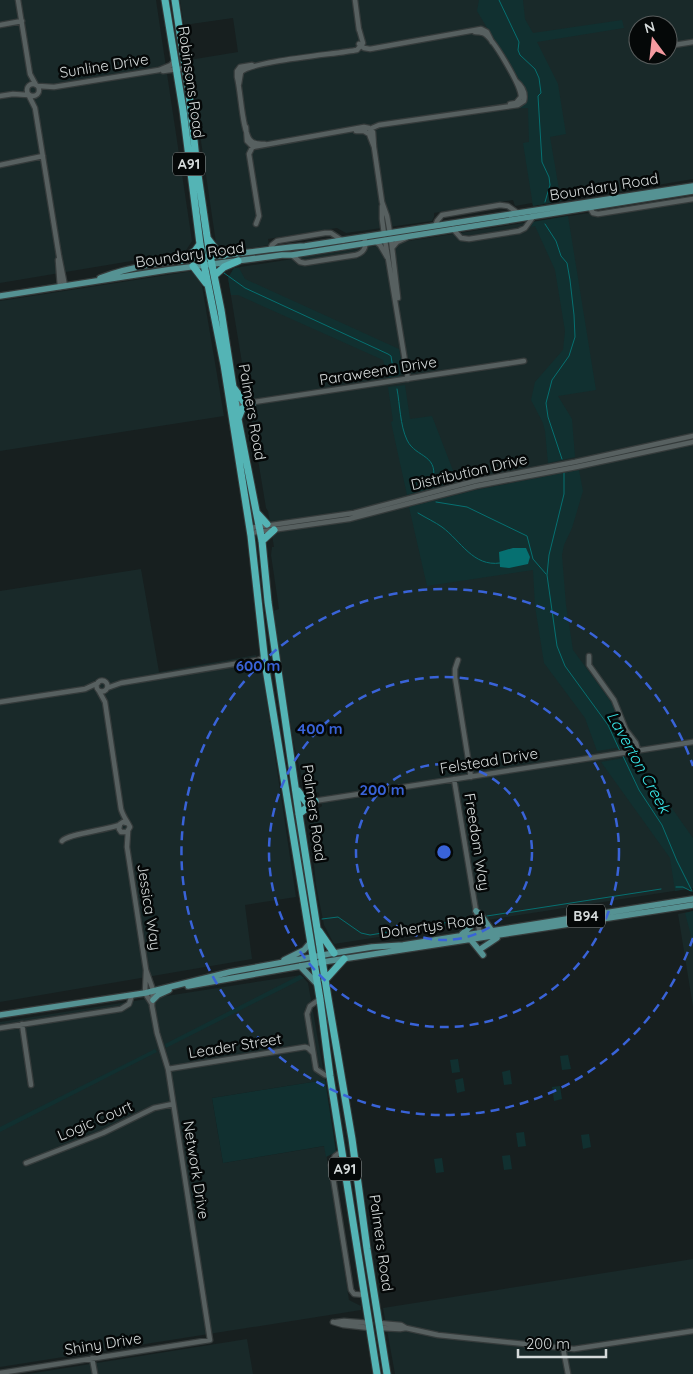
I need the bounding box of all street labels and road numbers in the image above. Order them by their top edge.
street label: Robinsons Road [174,25,209,139]
street label: Sunline Drive [58,49,150,82]
road number: A91 [173,152,205,175]
street label: Boundary Road [548,169,660,204]
street label: Boundary Road [134,237,246,272]
street label: Paraweena Drive [318,352,438,389]
street label: Palmers Road [235,362,270,462]
street label: Distribution Drive [409,449,529,494]
street label: Felstead Drive [438,743,539,778]
street label: Palmers Road [298,763,331,863]
street label: Freedom Way [460,792,495,892]
street label: Jessica Way [133,862,166,952]
road number: B94 [567,904,605,928]
street label: Dohertys Road [379,909,485,942]
street label: Leader Street [187,1029,283,1062]
street label: Logic Court [54,1096,135,1145]
street label: Network Drive [179,1119,214,1221]
road number: A91 [329,1158,361,1180]
street label: Palmers Road [365,1193,398,1293]
street label: Shiny Drive [63,1328,143,1359]

